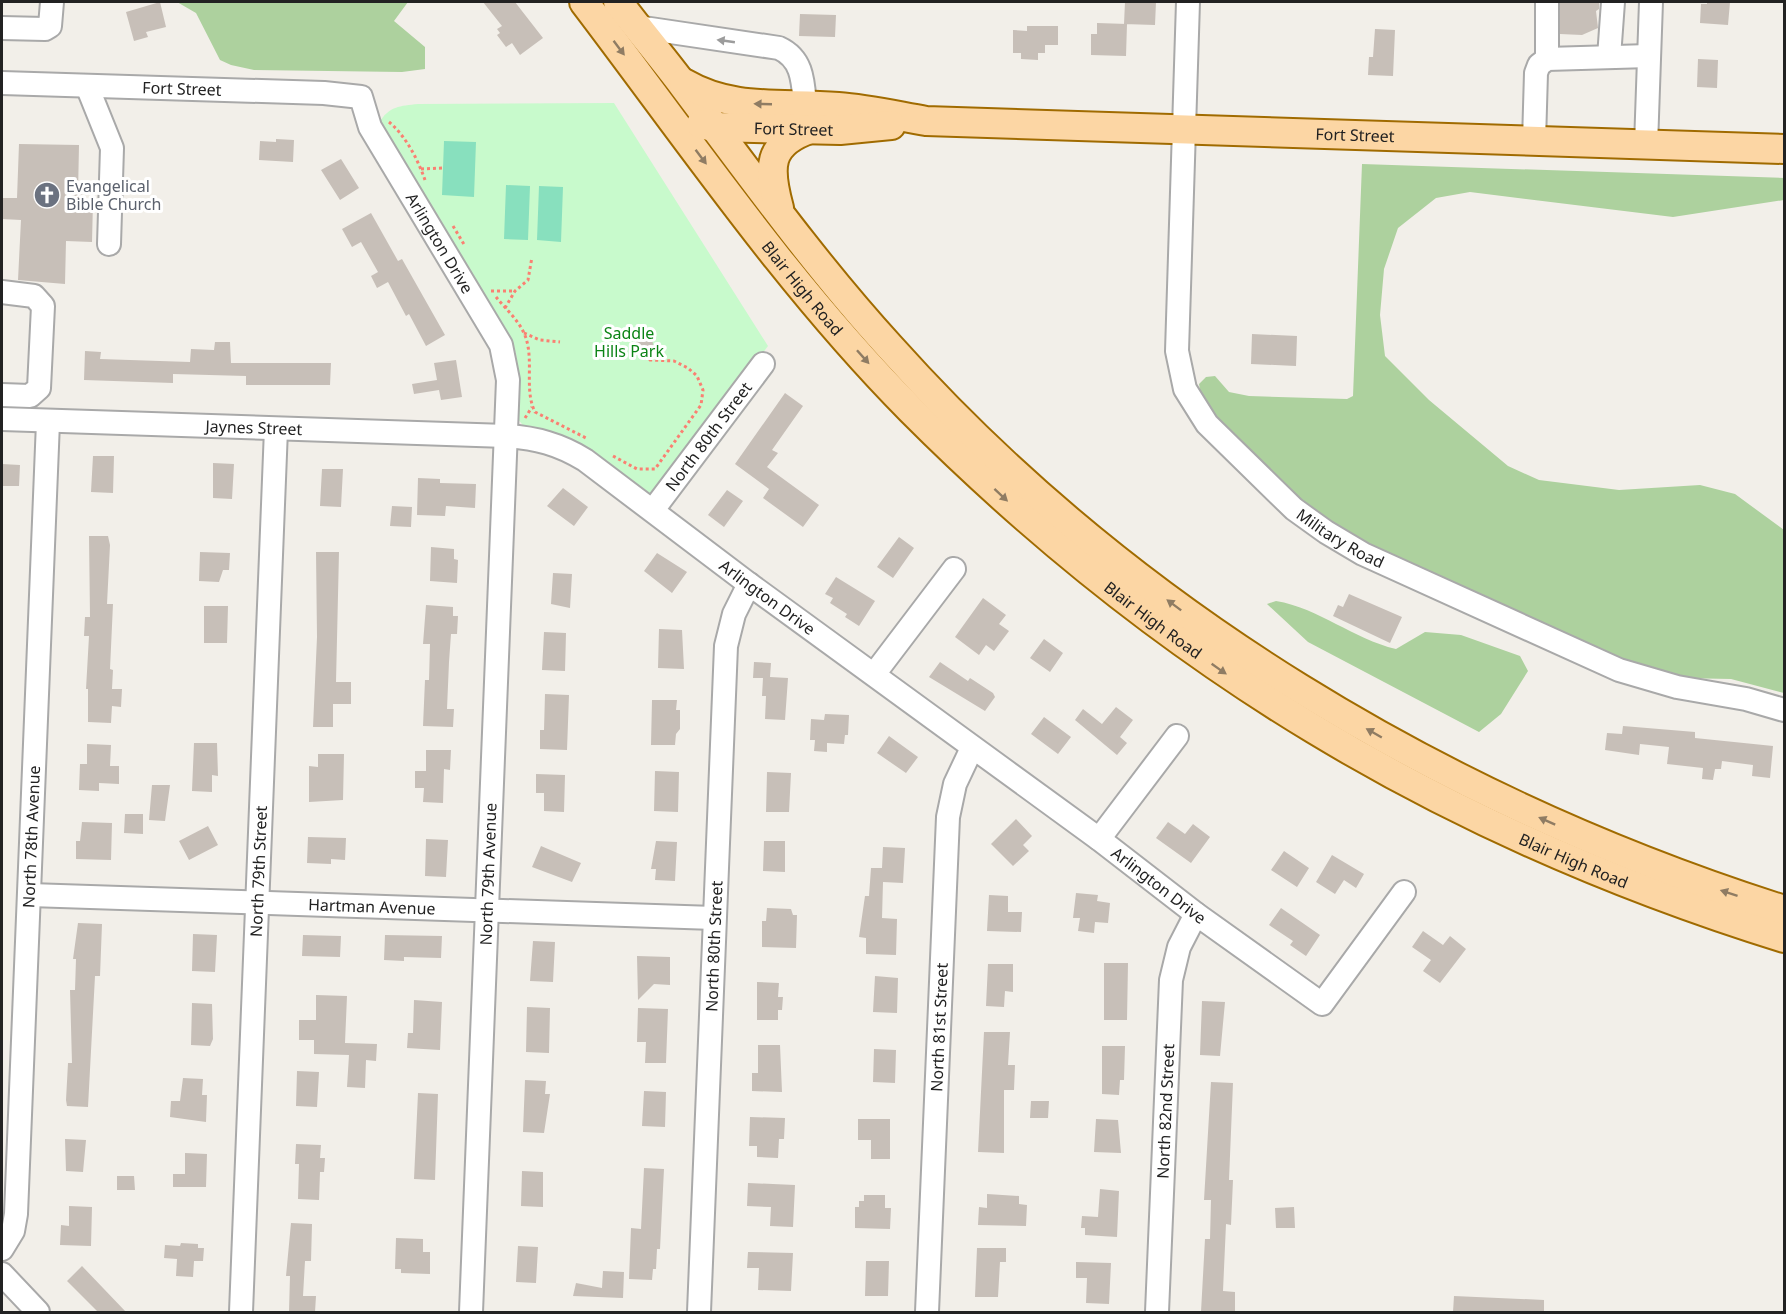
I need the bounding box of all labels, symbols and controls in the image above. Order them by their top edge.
one-way arrow [716,36,735,45]
one-way arrow [613,40,625,56]
street label: Fort Street [142,76,222,101]
one-way arrow [754,99,773,108]
street label: Fort Street [754,117,834,141]
street label: Fort Street [1315,123,1395,147]
one-way arrow [695,148,707,164]
place label: Evangelical Bible Church [66,175,161,215]
church icon: Evangelical Bible Church [32,180,62,210]
street label: Arlington Drive [401,188,478,298]
street label: Blair High Road [757,236,848,340]
park label: Saddle Hills Park [594,322,664,362]
one-way arrow [856,350,870,365]
street label: North 80th Street [660,377,757,496]
street label: Jaynes Street [203,415,303,440]
one-way arrow [993,488,1008,502]
street label: Military Road [1292,503,1388,573]
street label: Arlington Drive [715,555,820,640]
street label: Blair High Road [1100,576,1206,664]
one-way arrow [1167,599,1183,611]
one-way arrow [1210,663,1226,675]
one-way arrow [1365,728,1382,738]
street label: North 78th Avenue [17,765,45,908]
street label: North 79th Avenue [475,802,501,946]
street label: North 79th Street [245,805,272,937]
one-way arrow [1539,817,1556,826]
street label: Blair High Road [1515,828,1632,893]
street label: Arlington Drive [1107,842,1211,929]
street label: North 80th Street [700,880,727,1012]
one-way arrow [1720,887,1738,897]
street label: Hartman Avenue [308,893,436,920]
street label: North 81st Street [925,962,953,1092]
street label: North 82nd Street [1152,1043,1179,1179]

